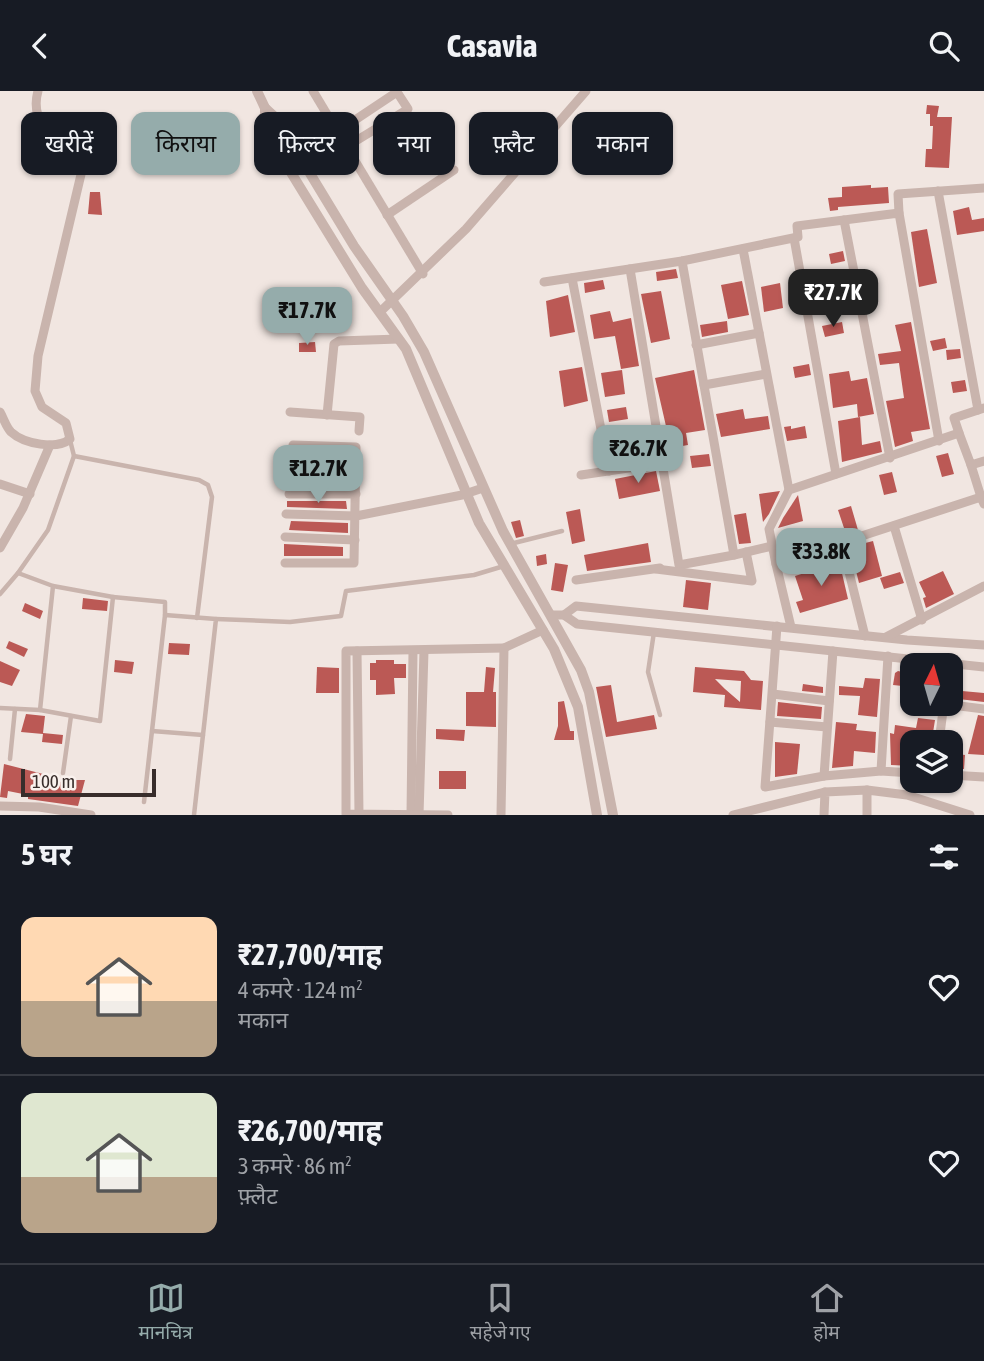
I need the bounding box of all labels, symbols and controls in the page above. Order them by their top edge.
icon: back [21,27,59,65]
text: Casavia [447,27,537,64]
icon: search [925,27,963,65]
chip: खरीदें [21,112,117,175]
chip: किराया [131,112,240,175]
chip: फ़िल्टर [254,112,359,175]
chip: नया [373,112,455,175]
chip: फ़्लैट [469,112,558,175]
chip: मकान [572,112,673,175]
pin: ₹27.7K [776,269,890,329]
text: ₹27.7K [804,279,862,305]
pin: ₹17.7K [250,287,364,347]
text: ₹17.7K [278,297,336,323]
pin: ₹26.7K [581,425,695,485]
text: ₹26.7K [609,435,667,461]
pin: ₹12.7K [261,445,375,505]
text: ₹12.7K [289,455,347,481]
pin: ₹33.8K [764,529,878,588]
text: ₹33.8K [792,538,850,564]
north arrow [900,653,962,716]
map controls [900,653,963,793]
button: layers [900,730,963,793]
scale bar [21,766,156,798]
text: 100 m [32,770,75,792]
text: 5 घर [21,837,72,871]
icon: filters [925,838,963,876]
text: ₹27,700/माह [238,937,382,971]
icon: home [77,945,161,1029]
icon: heart [925,968,963,1006]
text: 4 कमरे · 124 m² [238,977,363,1003]
text: मकान [238,1007,288,1033]
text: ₹26,700/माह [238,1113,382,1147]
icon: home [77,1121,161,1205]
icon: heart [925,1144,963,1182]
text: 3 कमरे · 86 m² [238,1153,352,1179]
text: फ़्लैट [238,1183,278,1209]
tab: मानचित्र [138,1279,193,1347]
tab: सहेजे गए [470,1279,531,1347]
tab: होम [808,1279,846,1347]

